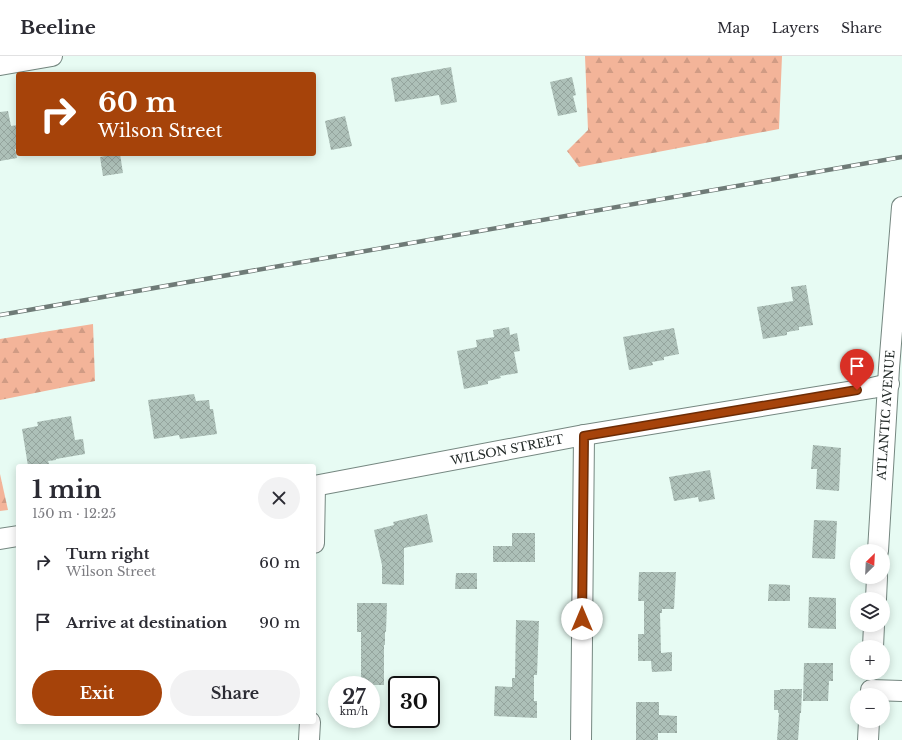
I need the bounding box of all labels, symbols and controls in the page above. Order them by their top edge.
text: Beeline [20,16,96,39]
text: Map [717,19,750,37]
text: Layers [772,19,819,37]
text: Share [841,19,882,37]
text: 60 m [98,85,176,120]
icon: right [32,88,84,140]
text: Wilson Street [98,120,223,142]
pin [840,349,874,390]
street label: ATLANTIC AVENUE [873,349,898,481]
icon: arrive [846,355,868,377]
street label: WILSON STREET [448,431,565,468]
text: 1 min [32,475,102,504]
button: close [258,477,300,519]
text: 150 m · 12:25 [32,505,116,522]
text: Turn right [66,544,149,563]
north arrow [850,544,890,584]
map controls [850,544,890,728]
icon: right [32,551,54,573]
text: 60 m [259,553,300,572]
text: Wilson Street [66,563,156,580]
button: layers [850,592,890,632]
position arrow [561,598,603,640]
icon: arrive [32,611,54,633]
text: Arrive at destination [66,613,227,632]
text: 90 m [259,613,300,632]
button: + [850,640,890,680]
button: Exit [32,670,162,716]
button: Share [170,670,300,716]
speed limit sign: 30 [388,676,440,728]
text: 27 [342,685,366,709]
button: − [850,688,890,728]
text: km/h [340,705,368,718]

